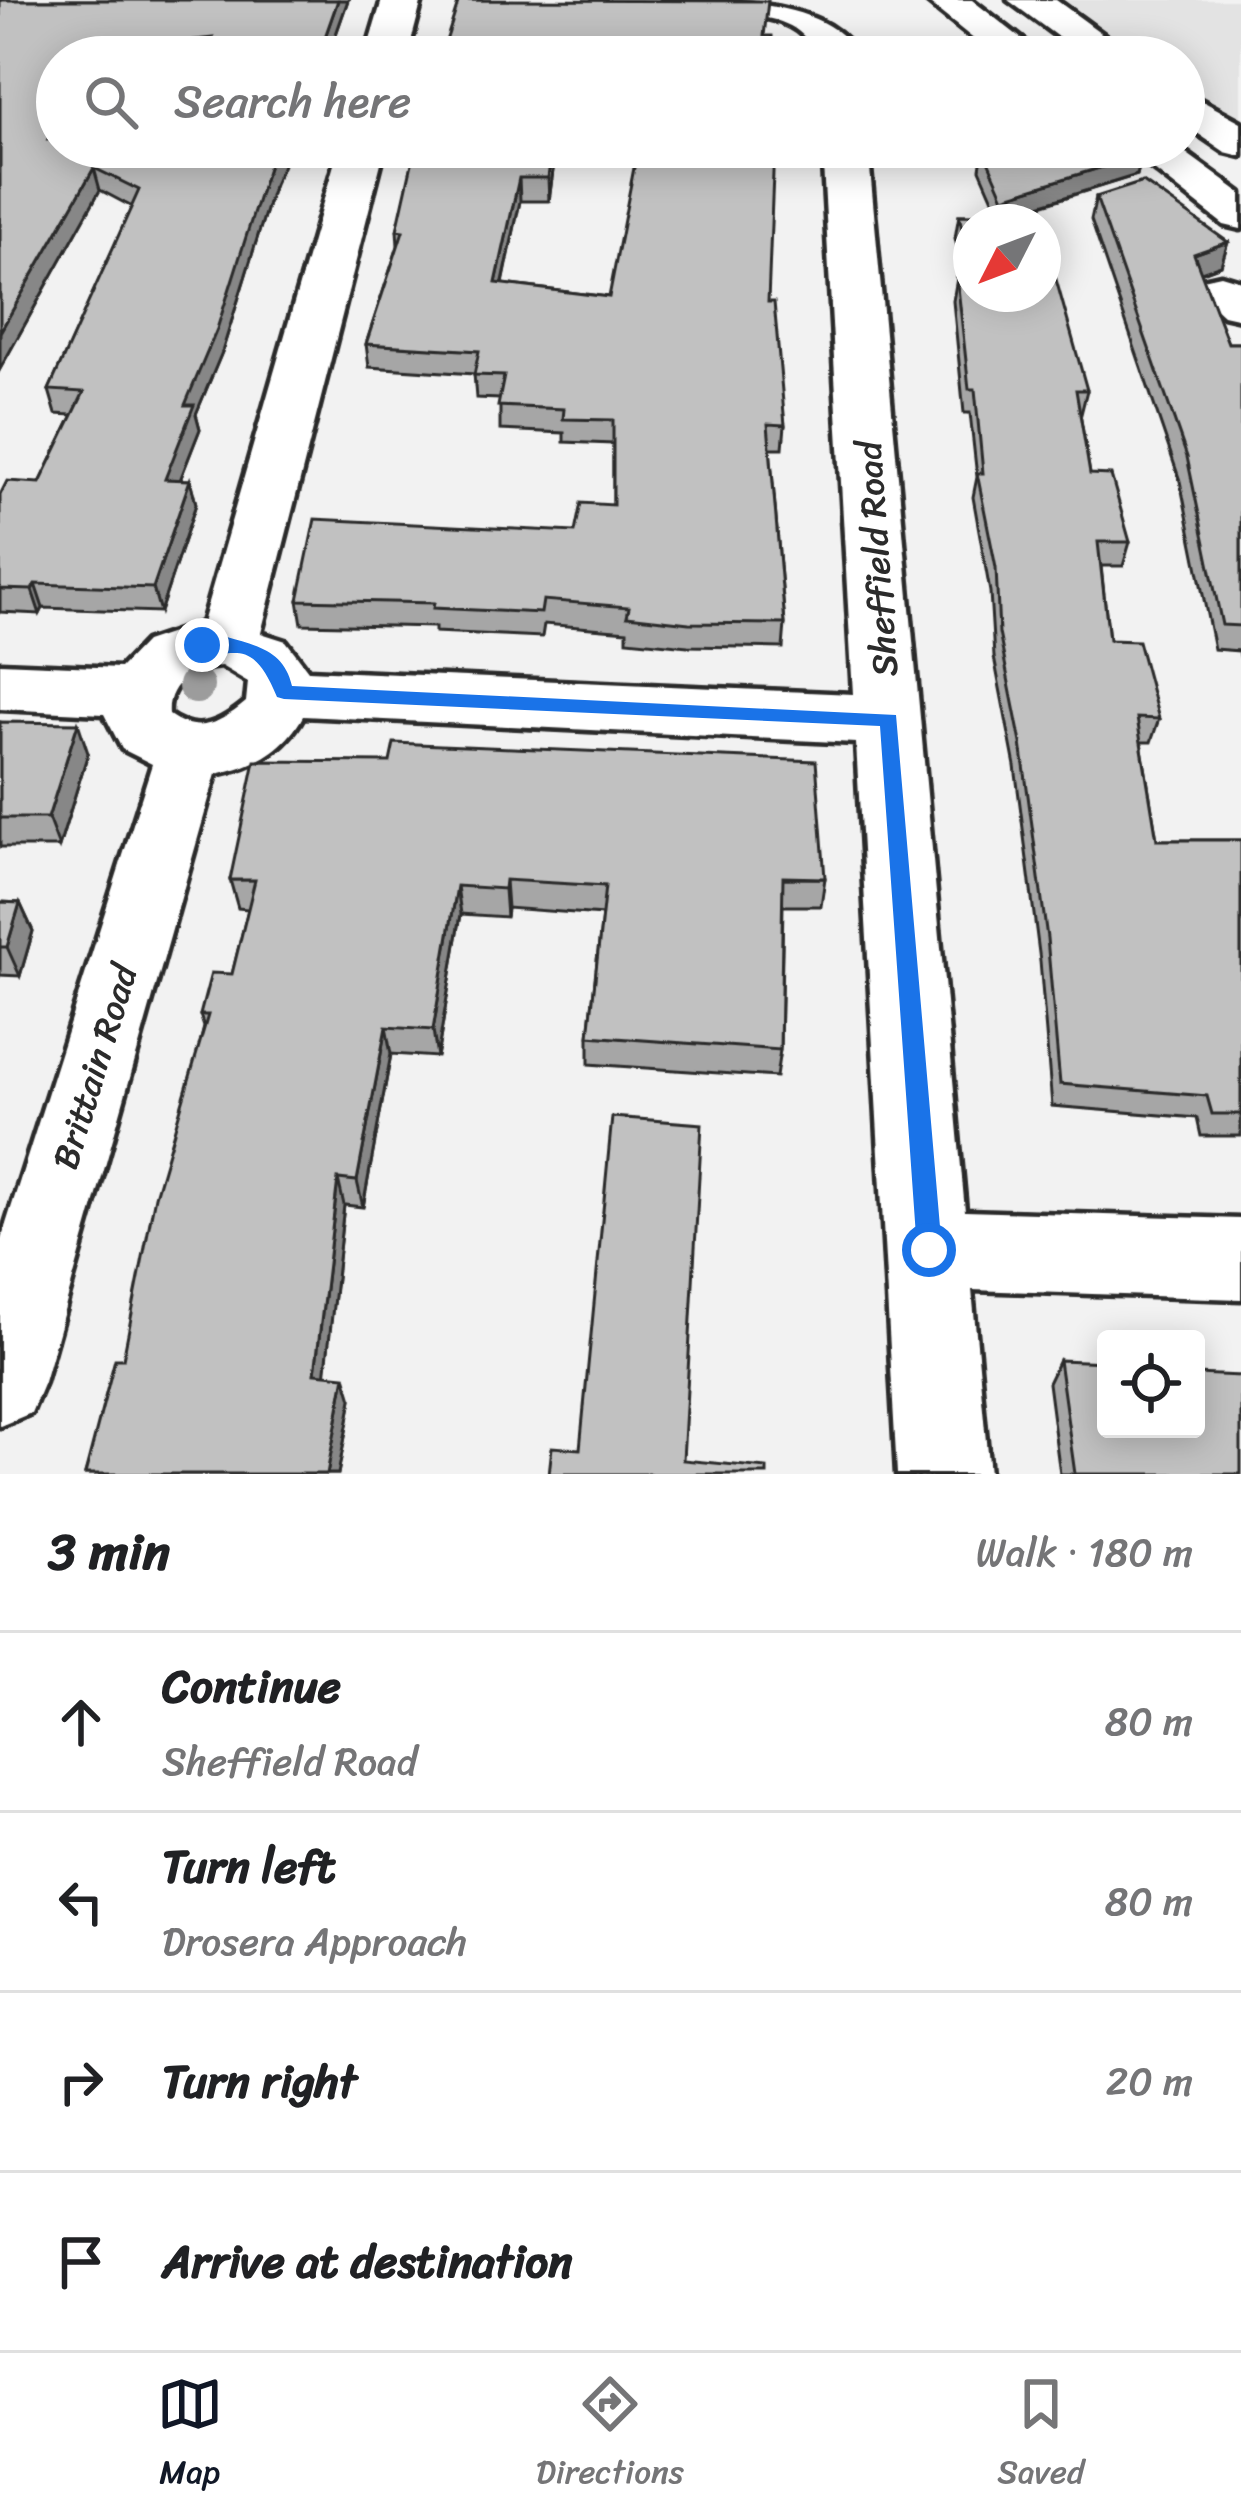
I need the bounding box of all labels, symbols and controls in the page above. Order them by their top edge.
search box [36,36,1205,168]
text: Search here [174,62,411,142]
icon: search [78,69,144,135]
north arrow [953,204,1061,312]
street label: Sheffield Road [837,436,917,679]
route end [175,618,229,672]
street label: Brittain Road [34,955,157,1177]
route start [902,1223,956,1277]
map controls [1097,1330,1205,1438]
button: locate [1097,1330,1205,1438]
text: 3 min [48,1507,170,1597]
text: Walk · 180 m [976,1518,1193,1587]
text: Continue [162,1647,341,1727]
text: 80 m [1105,1687,1193,1756]
icon: ahead [48,1689,114,1755]
text: Sheffield Road [162,1727,417,1796]
text: Turn left [162,1827,335,1907]
text: 80 m [1105,1867,1193,1936]
icon: left [48,1869,114,1935]
text: Drosera Approach [162,1907,467,1976]
text: Turn right [162,2042,357,2122]
text: 20 m [1106,2047,1193,2116]
icon: right [48,2049,114,2115]
text: Arrive at destination [162,2222,572,2302]
icon: arrive [48,2229,114,2295]
tab: Map [157,2371,223,2501]
tab: Directions [536,2371,684,2501]
tab: Saved [997,2371,1084,2501]

